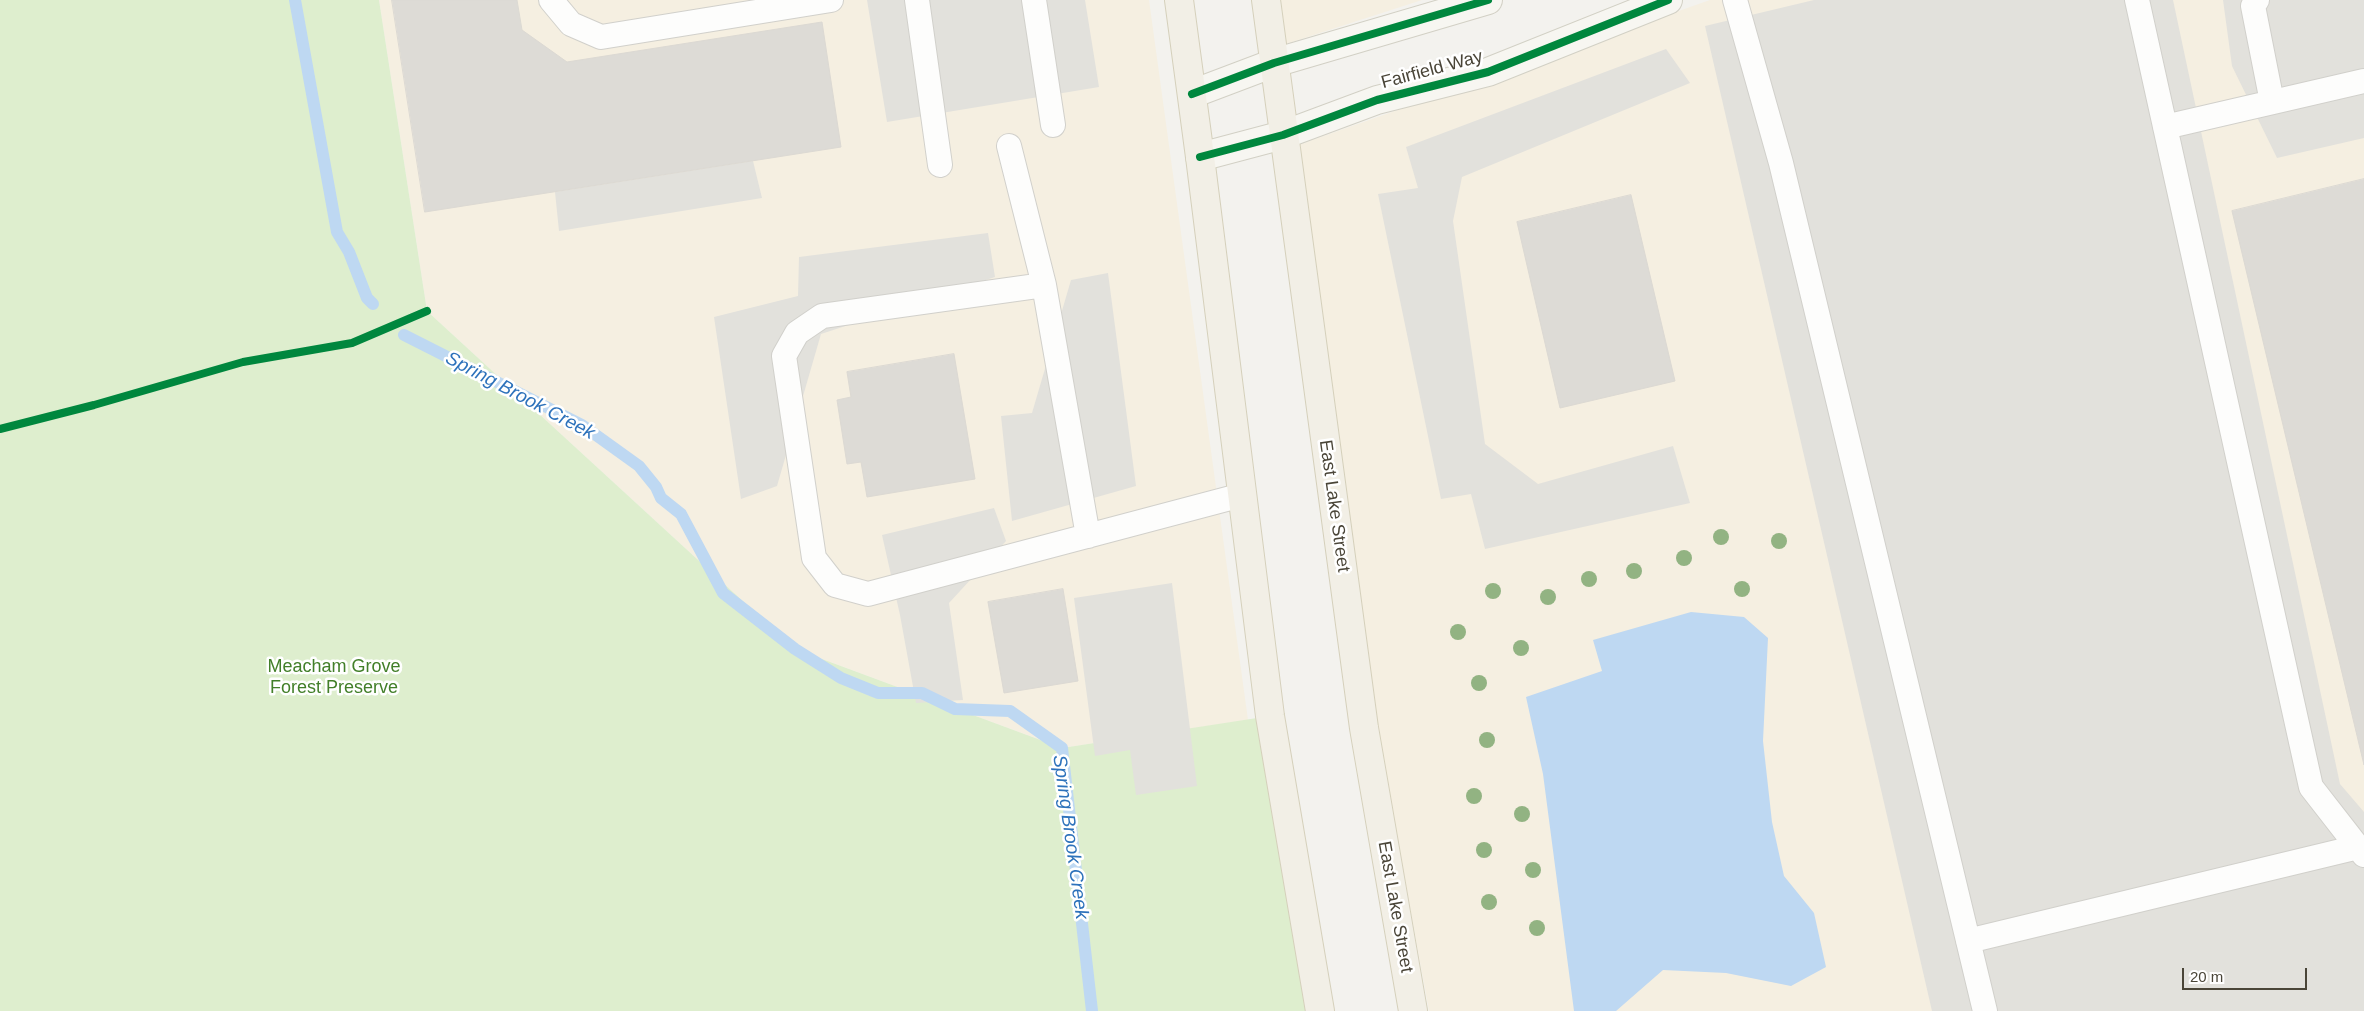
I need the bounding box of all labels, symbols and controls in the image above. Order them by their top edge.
street label: Fairfield Way [1379,46,1485,94]
water label: Spring Brook Creek [441,347,599,445]
street label: East Lake Street [1314,439,1354,573]
park label: Meacham Grove Forest Preserve [267,656,401,699]
water label: Spring Brook Creek [1047,753,1093,921]
street label: East Lake Street [1373,840,1417,974]
scale bar [2184,958,2309,990]
text: 20 m [2190,968,2223,985]

